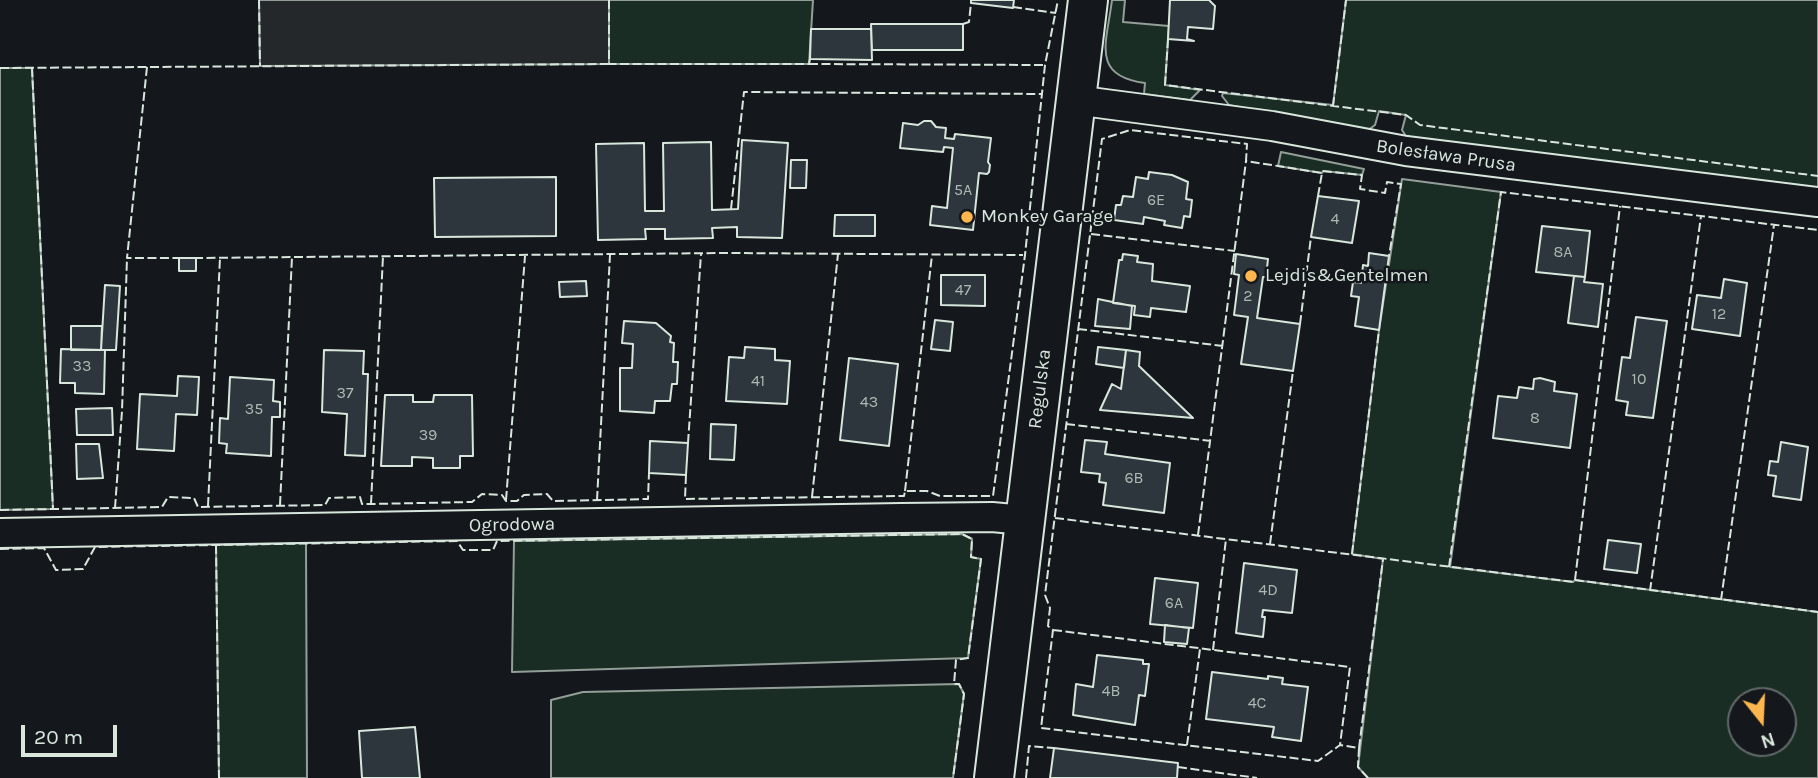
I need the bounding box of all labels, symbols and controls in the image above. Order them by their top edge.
street label: Bolesława Prusa [1375,135,1517,177]
house number: 5A [954,180,972,200]
house number: 6E [1147,190,1165,210]
place label: Monkey Garage [981,206,1113,228]
marker: Monkey Garage [959,209,975,225]
house number: 4 [1331,209,1339,229]
house number: 8A [1553,242,1573,262]
place label: Lejdis&Gentelmen [1265,265,1429,287]
marker: Lejdis&Gentelmen [1243,268,1259,284]
house number: 47 [955,280,971,300]
house number: 2 [1243,286,1253,306]
house number: 12 [1712,304,1726,324]
street label: Regulska [1024,348,1056,430]
house number: 33 [73,356,91,376]
house number: 10 [1632,369,1646,389]
house number: 41 [751,371,765,391]
house number: 37 [337,383,353,403]
house number: 43 [860,392,878,412]
house number: 35 [245,399,263,419]
house number: 8 [1530,408,1540,428]
house number: 39 [419,425,437,445]
house number: 6B [1124,468,1144,488]
street label: Ogrodowa [469,513,555,537]
house number: 4D [1258,580,1278,600]
house number: 6A [1165,593,1183,613]
house number: 4B [1102,681,1120,701]
north arrow [1727,687,1797,757]
house number: 4C [1248,693,1266,713]
scale bar [24,712,121,756]
text: 20 m [34,725,83,749]
text: N [1758,728,1778,753]

